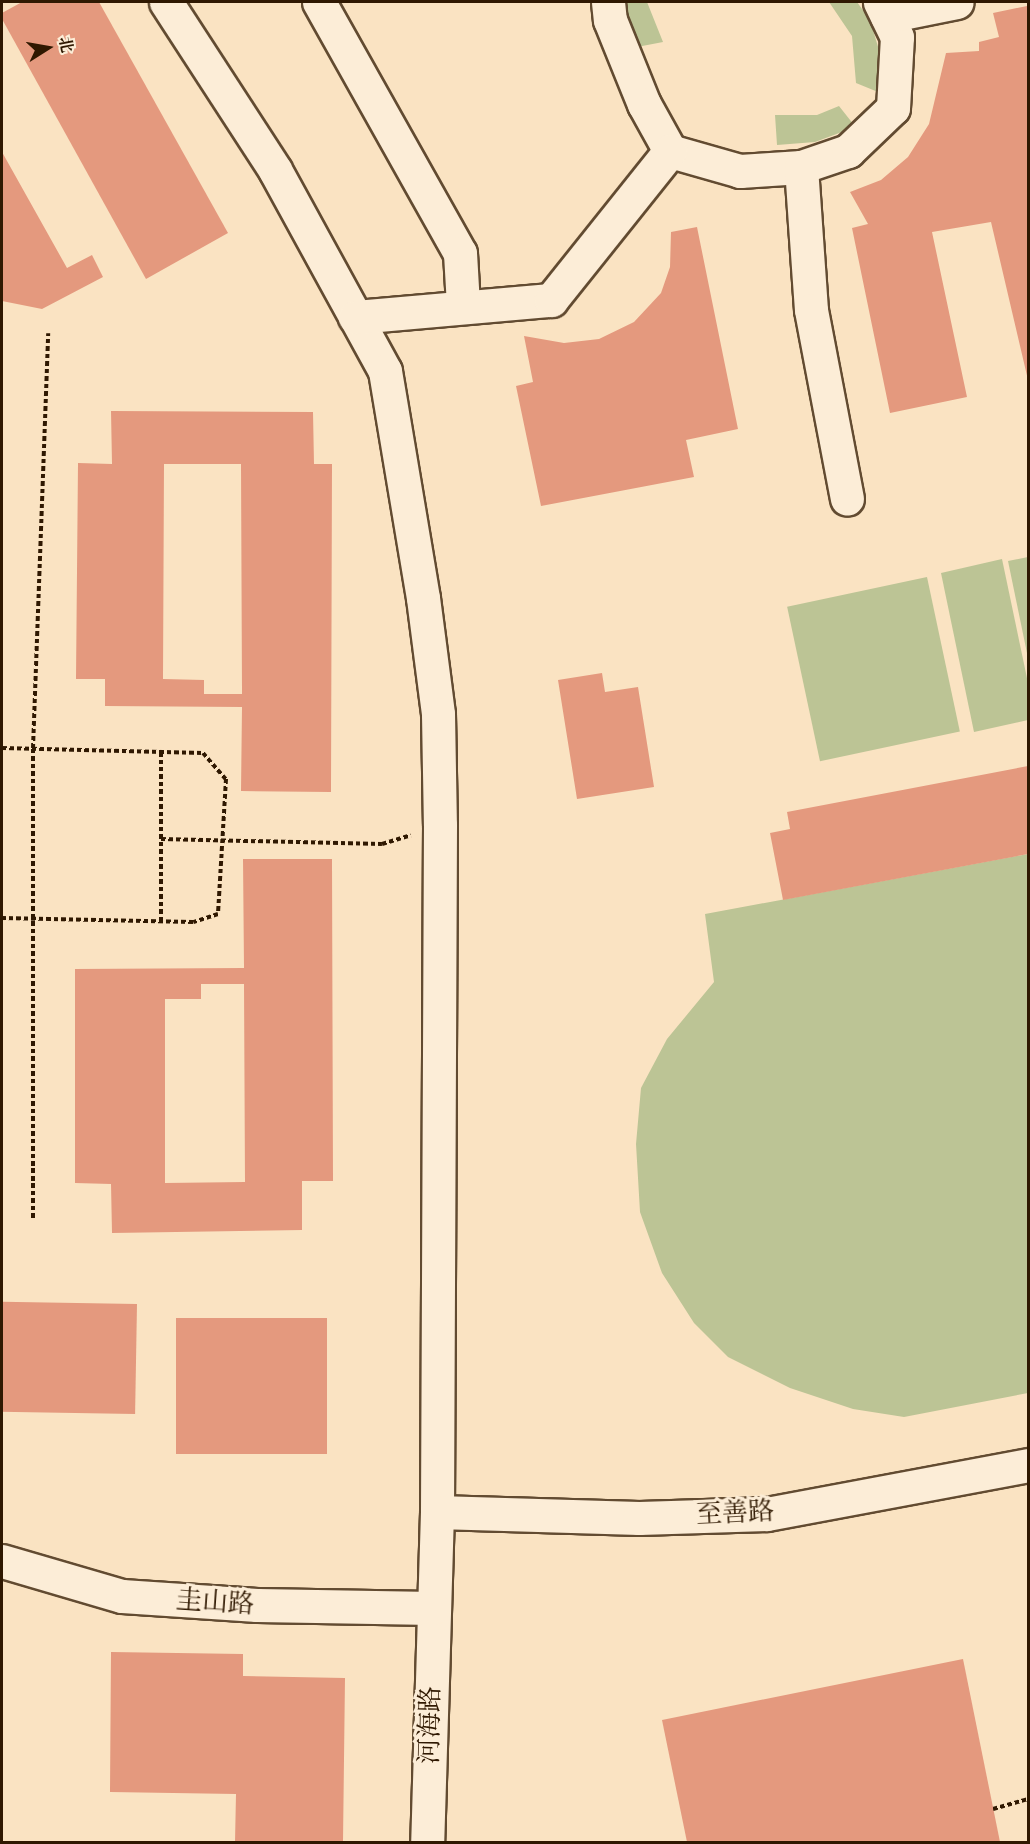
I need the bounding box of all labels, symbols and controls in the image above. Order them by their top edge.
north arrow [18,18,78,78]
text: 北 [53,35,78,55]
street label: 至善路 [695,1495,775,1531]
street label: 圭山路 [175,1584,255,1620]
street label: 河海路 [414,1686,446,1764]

